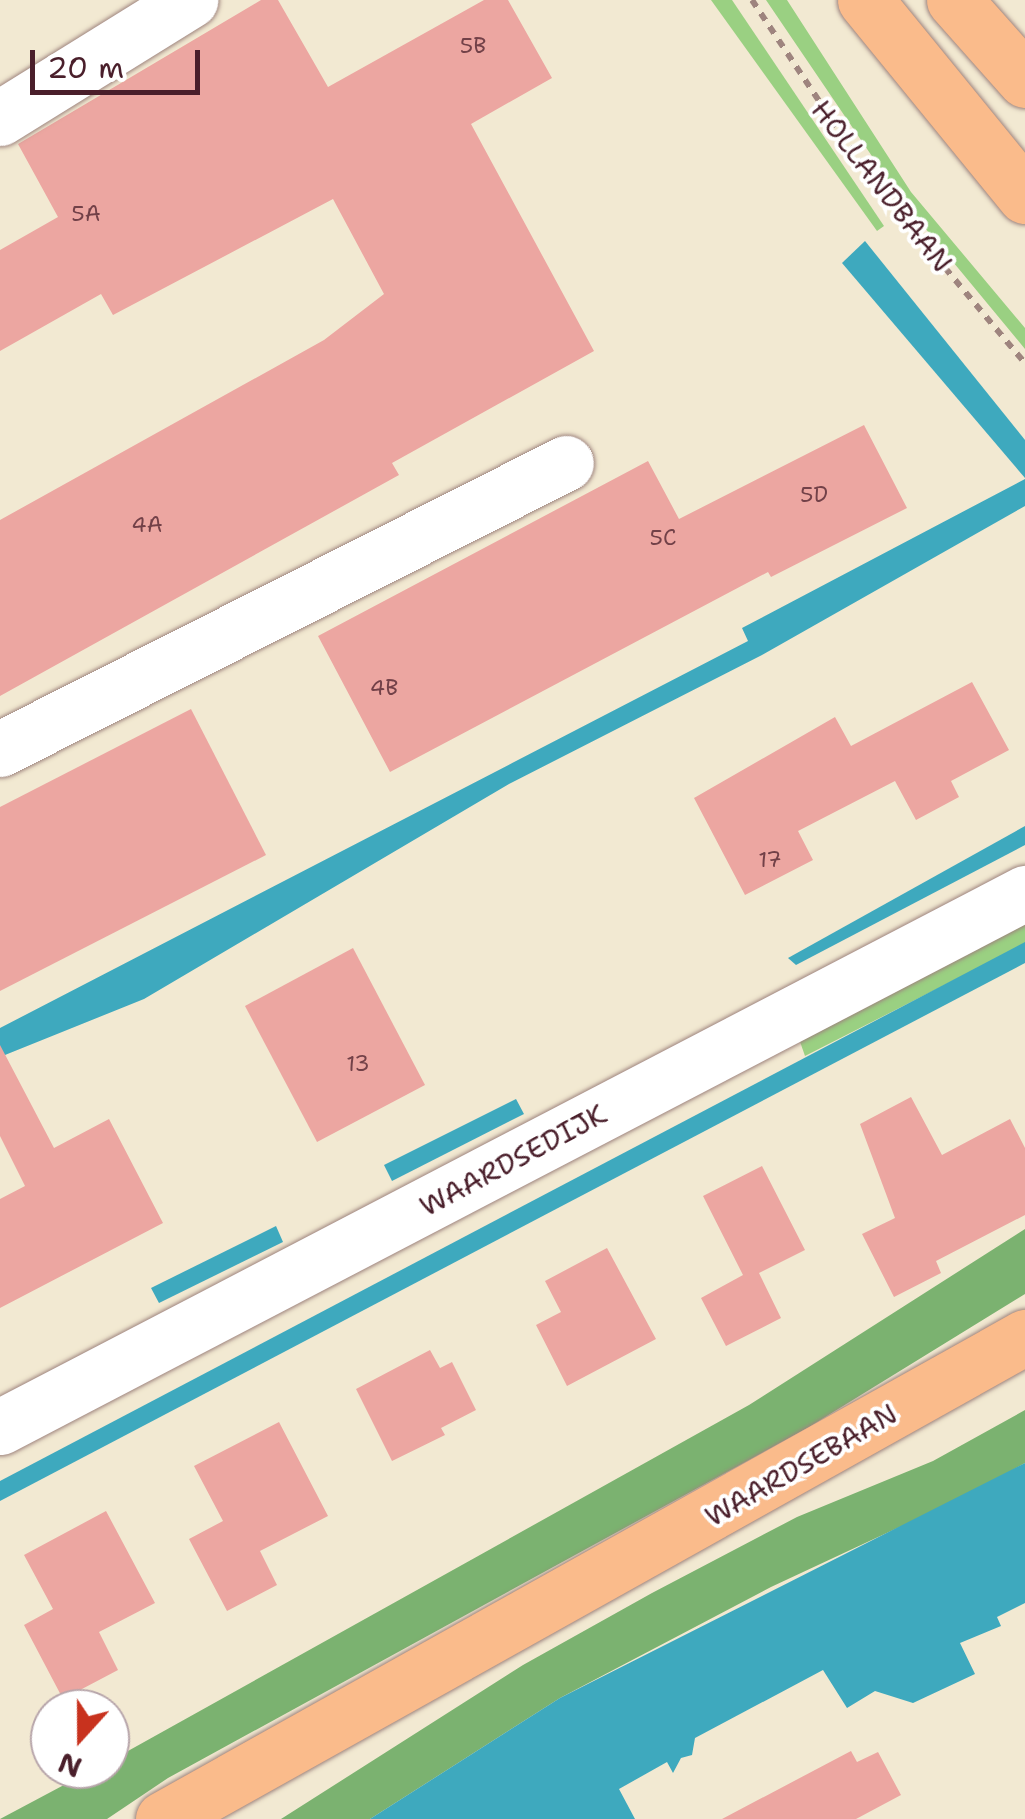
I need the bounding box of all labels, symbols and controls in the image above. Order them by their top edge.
scale bar [35,30,205,92]
house number: 5B [460,33,486,59]
text: 20 m [47,47,124,88]
street label: HOLLANDBAAN [804,93,960,279]
house number: 5A [71,201,101,227]
house number: 5D [800,482,828,508]
house number: 4A [131,512,163,538]
house number: 5C [650,525,676,551]
house number: 4B [370,675,398,701]
house number: 17 [758,847,782,873]
house number: 13 [346,1051,370,1077]
street label: WAARDSEDIJK [414,1097,612,1223]
street label: WAARDSEBAAN [699,1396,903,1534]
north arrow [30,1689,130,1789]
text: N [53,1743,87,1787]

